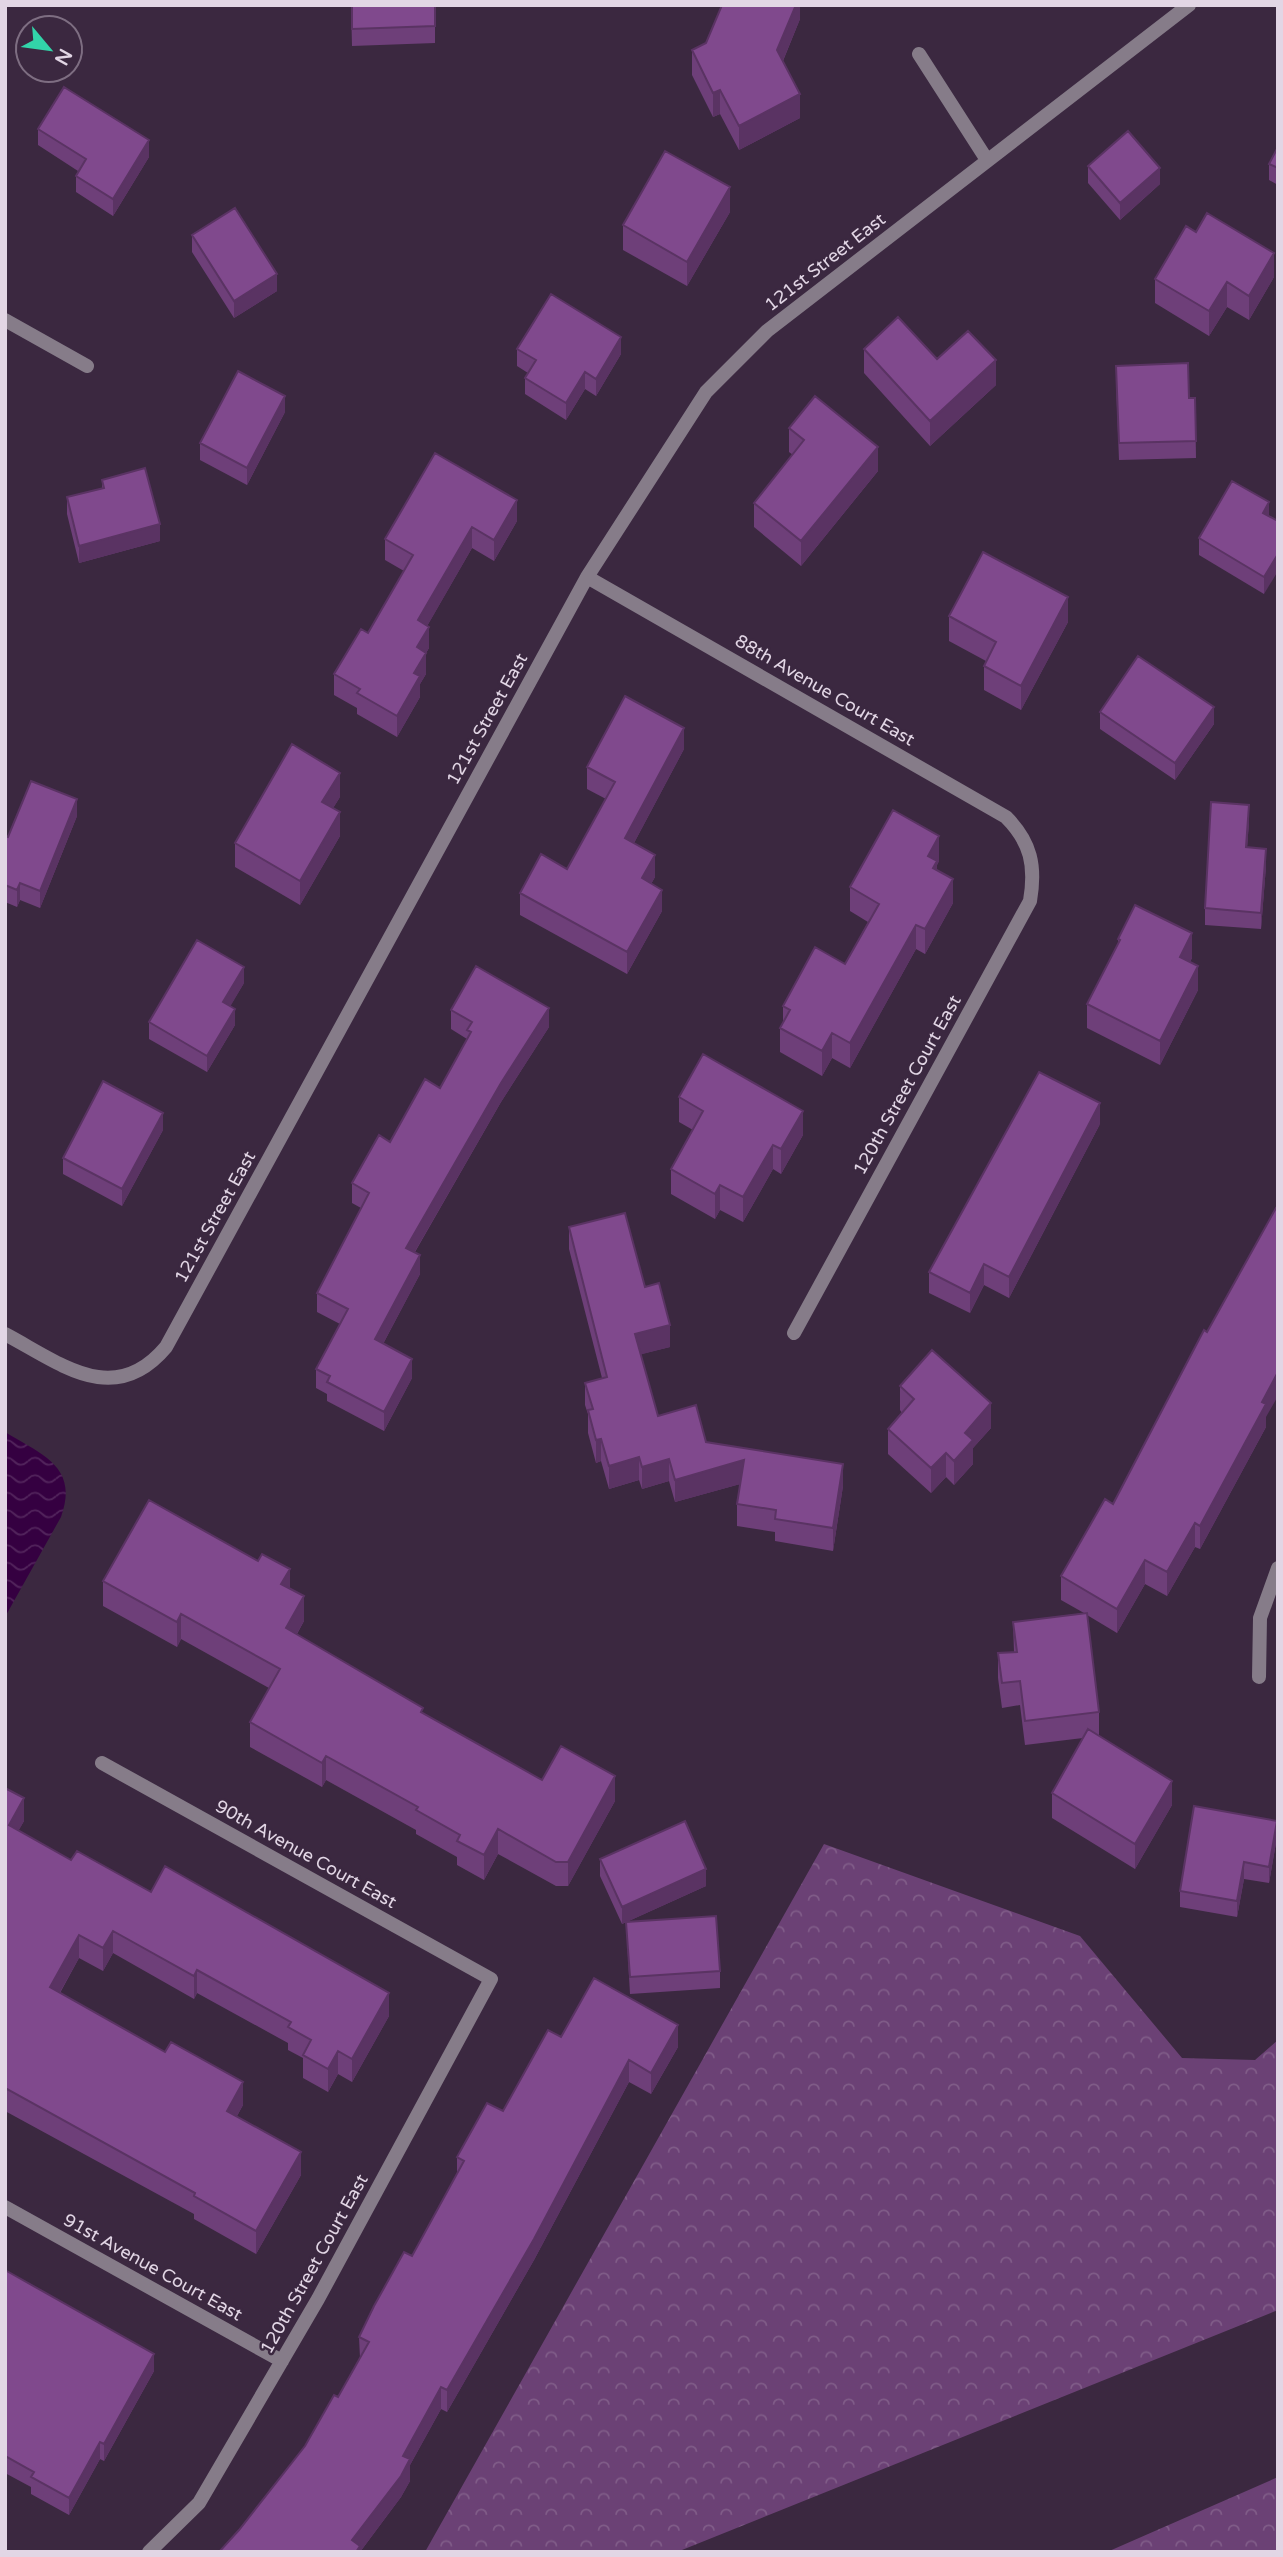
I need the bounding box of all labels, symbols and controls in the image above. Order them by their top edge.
north arrow [14,14,84,84]
text: N [50,45,76,69]
street label: 121st Street East [760,208,890,316]
street label: 88th Avenue Court East [731,630,919,751]
street label: 121st Street East [442,649,532,789]
street label: 120th Street Court East [848,991,966,1179]
street label: 121st Street East [170,1147,260,1287]
street label: 90th Avenue Court East [212,1795,401,1913]
street label: 120th Street Court East [255,2170,373,2358]
street label: 91st Avenue Court East [60,2209,246,2325]

